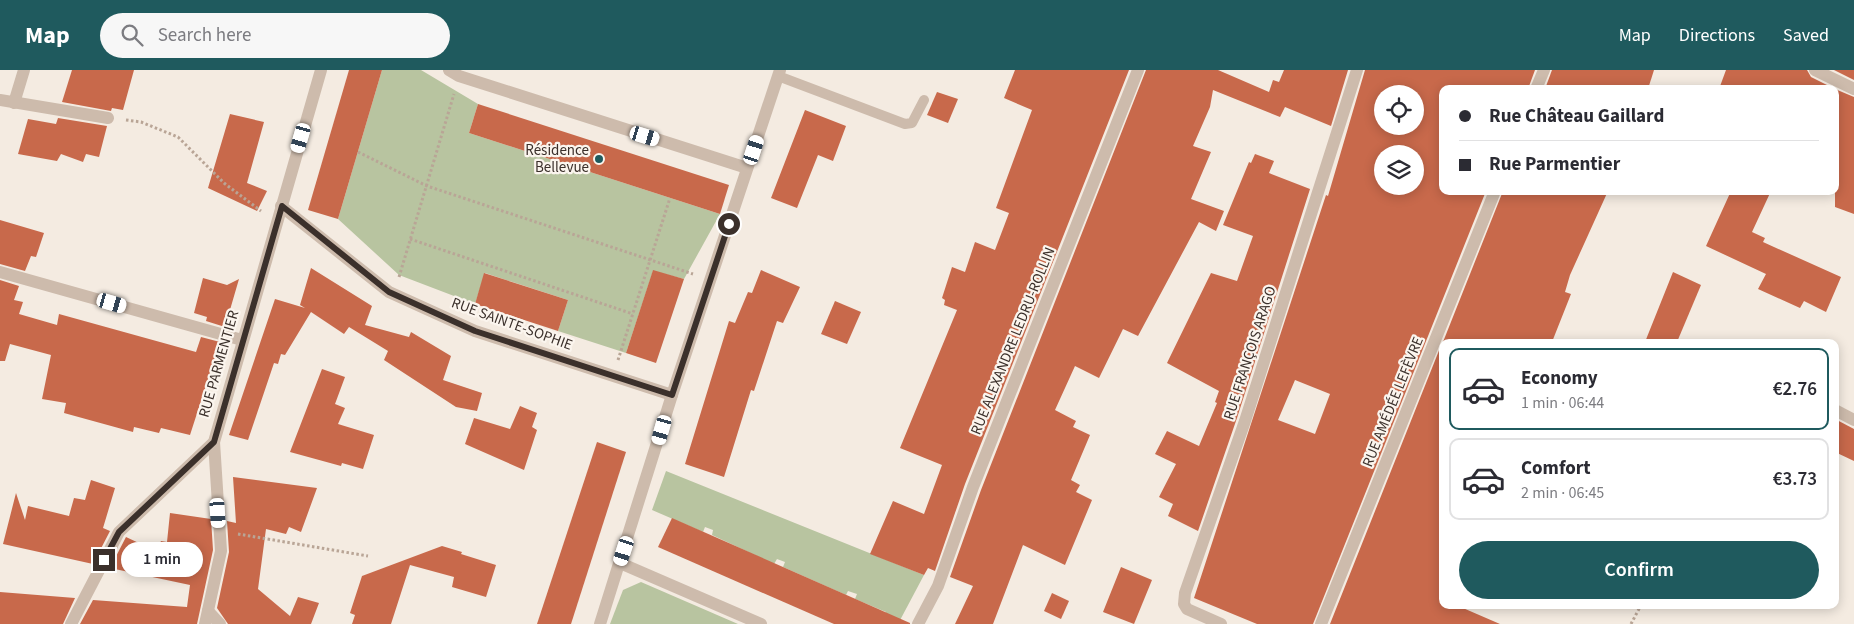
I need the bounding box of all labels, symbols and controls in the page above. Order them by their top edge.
search box [100,13,450,58]
text: Map [25,18,70,53]
icon: search [118,21,146,49]
text: Search here [158,22,251,49]
text: Map [1619,23,1651,48]
text: Directions [1679,23,1755,48]
text: Saved [1783,23,1829,48]
map controls [1374,85,1424,195]
button: locate [1374,85,1424,135]
text: Rue Château Gaillard [1489,103,1664,130]
car [289,122,312,154]
car [628,124,661,148]
car [742,133,765,167]
place label: Résidence Bellevue [525,140,589,178]
button: layers [1374,145,1424,195]
text: Rue Parmentier [1489,151,1620,178]
marker: Résidence Bellevue [593,153,605,165]
route start [718,213,740,235]
street label: RUE ALEXANDRE LEDRU-ROLLIN [966,244,1060,438]
street label: RUE FRANÇOIS ARAGO [1218,283,1282,423]
car [95,292,128,314]
street label: RUE SAINTE-SOPHIE [449,292,576,356]
street label: RUE PARMENTIER [194,308,244,420]
street label: RUE AMÉDÉE LEFÈVRE [1357,334,1429,470]
text: Economy [1521,365,1598,392]
icon: car [1461,367,1506,412]
text: €2.76 [1773,376,1817,403]
text: 1 min · 06:44 [1521,392,1604,414]
car [650,414,673,446]
text: Comfort [1521,455,1591,482]
icon: car [1461,457,1506,502]
text: €3.73 [1773,466,1817,493]
text: 2 min · 06:45 [1521,482,1604,504]
car [209,498,226,528]
car [612,534,635,568]
button: Confirm [1459,541,1819,599]
callout: 1 min [122,542,204,578]
text: 1 min [143,548,181,570]
route end [93,549,115,571]

